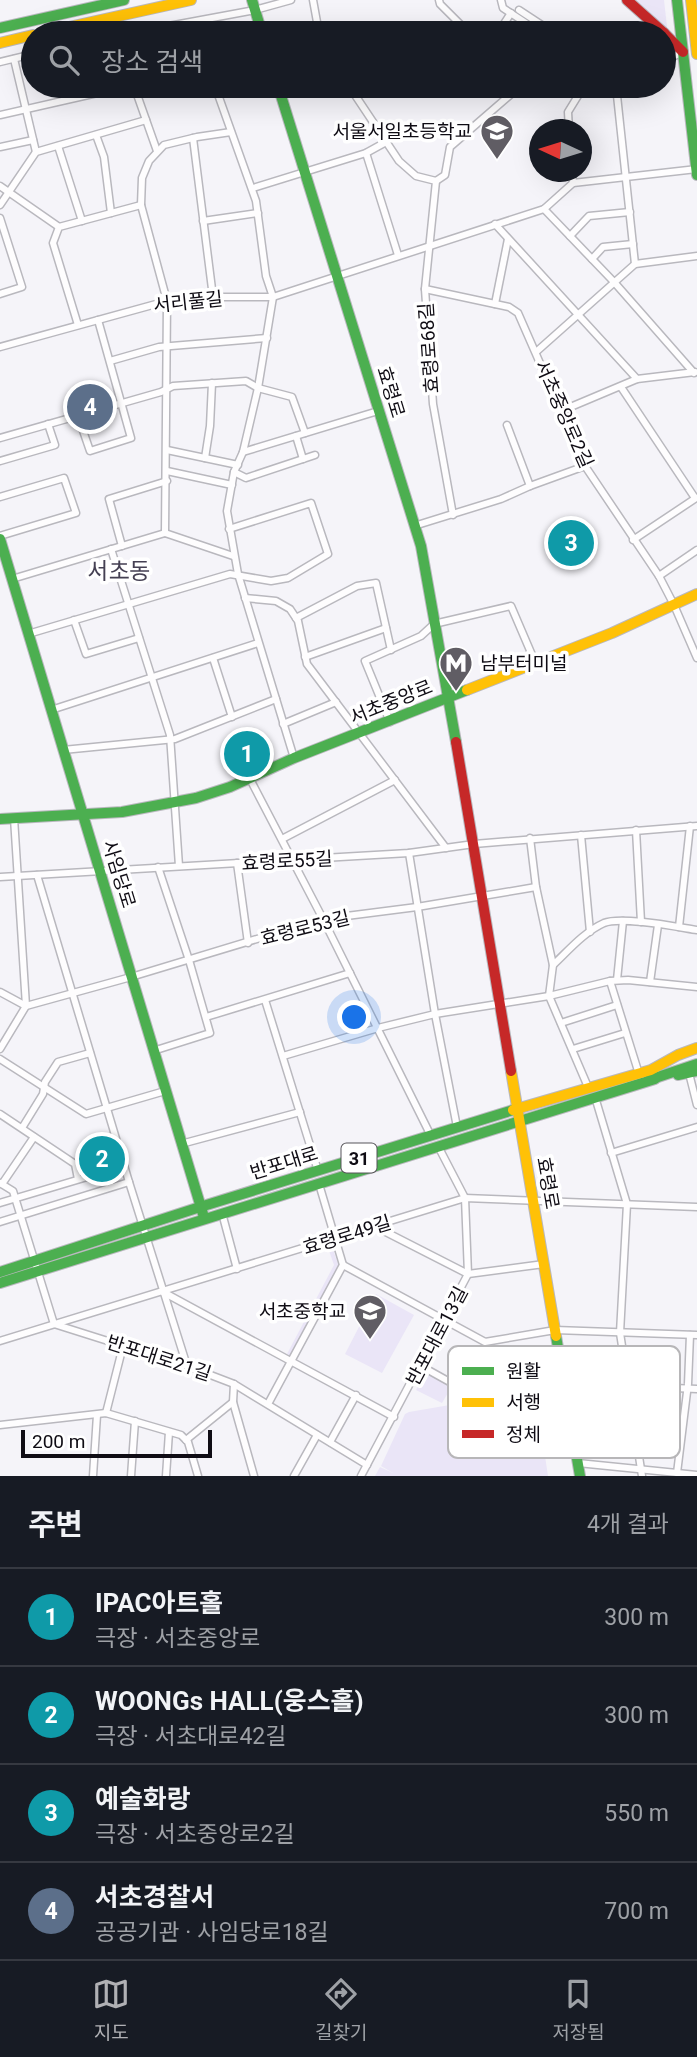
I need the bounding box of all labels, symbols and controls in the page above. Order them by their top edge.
search box [21,21,676,98]
icon: search [45,41,83,79]
text: 장소 검색 [101,47,203,77]
school or university icon: 서울서일초등학교 [478,112,516,161]
north arrow [529,119,592,182]
place label: 서울서일초등학교 [332,120,472,143]
street label: 서리풀길 [152,287,224,317]
street label: 효령로68길 [414,302,444,394]
street label: 서초중앙로2길 [530,357,598,471]
street label: 효령로 [372,364,410,420]
pin: 4 [67,381,113,433]
pin: 3 [548,517,594,569]
district label: 서초동 [87,558,151,585]
metro station icon: 남부터미널 [437,644,475,693]
place label: 남부터미널 [480,652,567,675]
street label: 서초중앙로 [346,675,436,729]
pin: 1 [224,728,270,780]
street label: 사임당로 [98,837,140,911]
street label: 효령로55길 [241,847,333,875]
street label: 효령로53길 [258,906,352,950]
your location [337,1000,371,1034]
pin: 2 [79,1133,125,1185]
street label: 반포대로 [247,1142,321,1184]
road number: 31 [342,1143,376,1172]
street label: 효령로 [532,1155,564,1211]
street label: 효령로49길 [300,1211,394,1259]
street label: 반포대로13길 [401,1283,473,1389]
school or university icon: 서초중학교 [351,1292,389,1341]
place label: 서초중학교 [259,1300,346,1323]
street label: 반포대로21길 [104,1330,214,1386]
legend [448,1346,680,1458]
text: 원활 [506,1360,541,1383]
text: 서행 [506,1391,541,1414]
text: 정체 [506,1423,541,1446]
scale bar [21,1427,212,1459]
text: 200 m [32,1430,85,1453]
text: 주변 [28,1507,83,1542]
text: 4개 결과 [587,1511,669,1538]
text: IPAC아트홀 [95,1588,223,1618]
text: 1 [44,1604,58,1631]
text: 300 m [604,1604,669,1631]
text: 극장 · 서초중앙로 [95,1625,261,1652]
text: WOONGs HALL(웅스홀) [95,1686,364,1716]
text: 2 [44,1702,58,1729]
text: 300 m [604,1702,669,1729]
text: 극장 · 서초대로42길 [95,1723,286,1750]
text: 예술화랑 [95,1784,191,1814]
text: 3 [44,1800,58,1827]
text: 550 m [604,1800,669,1827]
text: 극장 · 서초중앙로2길 [95,1821,295,1848]
text: 서초경찰서 [95,1882,215,1912]
text: 4 [44,1898,58,1925]
text: 700 m [604,1898,669,1925]
text: 공공기관 · 사임당로18길 [95,1919,329,1946]
tab: 지도 [92,1975,130,2044]
tab: 길찾기 [315,1975,367,2044]
tab: 저장됨 [552,1975,605,2044]

